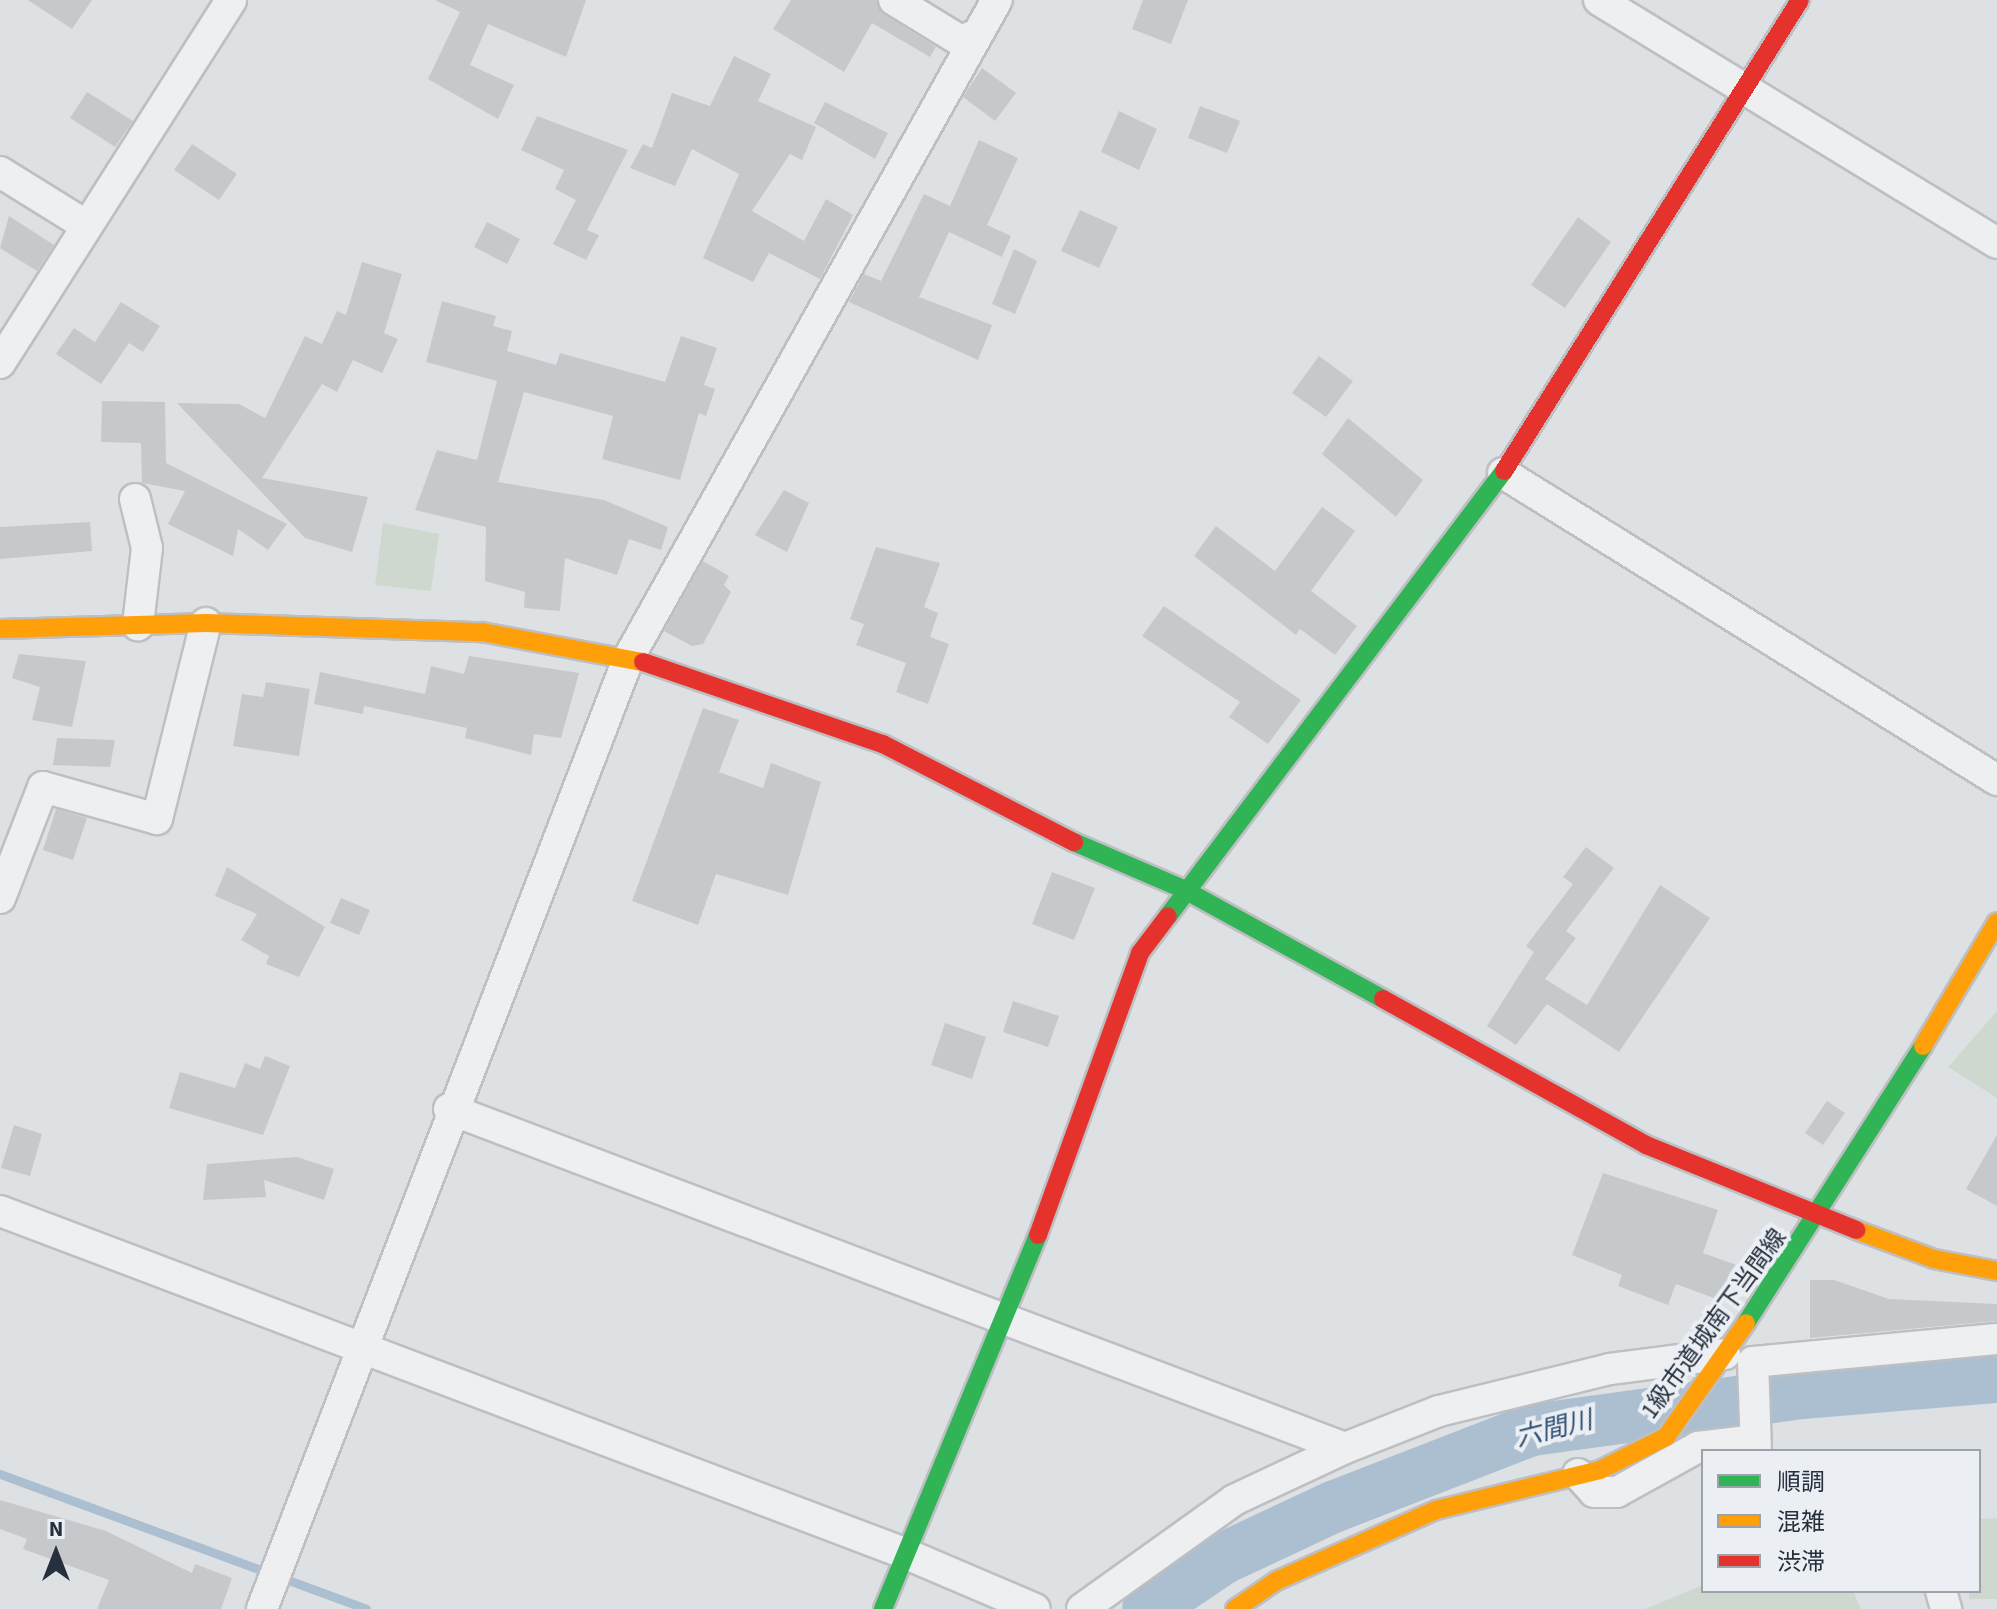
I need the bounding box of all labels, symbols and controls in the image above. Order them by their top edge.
street label: 1級市道城南下当間線 [1635,1223,1793,1425]
water label: 六間川 [1512,1404,1596,1454]
legend [1701,1449,1981,1593]
text: 順調 [1777,1465,1825,1500]
text: 混雑 [1777,1505,1825,1540]
north arrow [16,1513,96,1593]
text: N [49,1513,63,1545]
text: 渋滞 [1777,1545,1825,1580]

